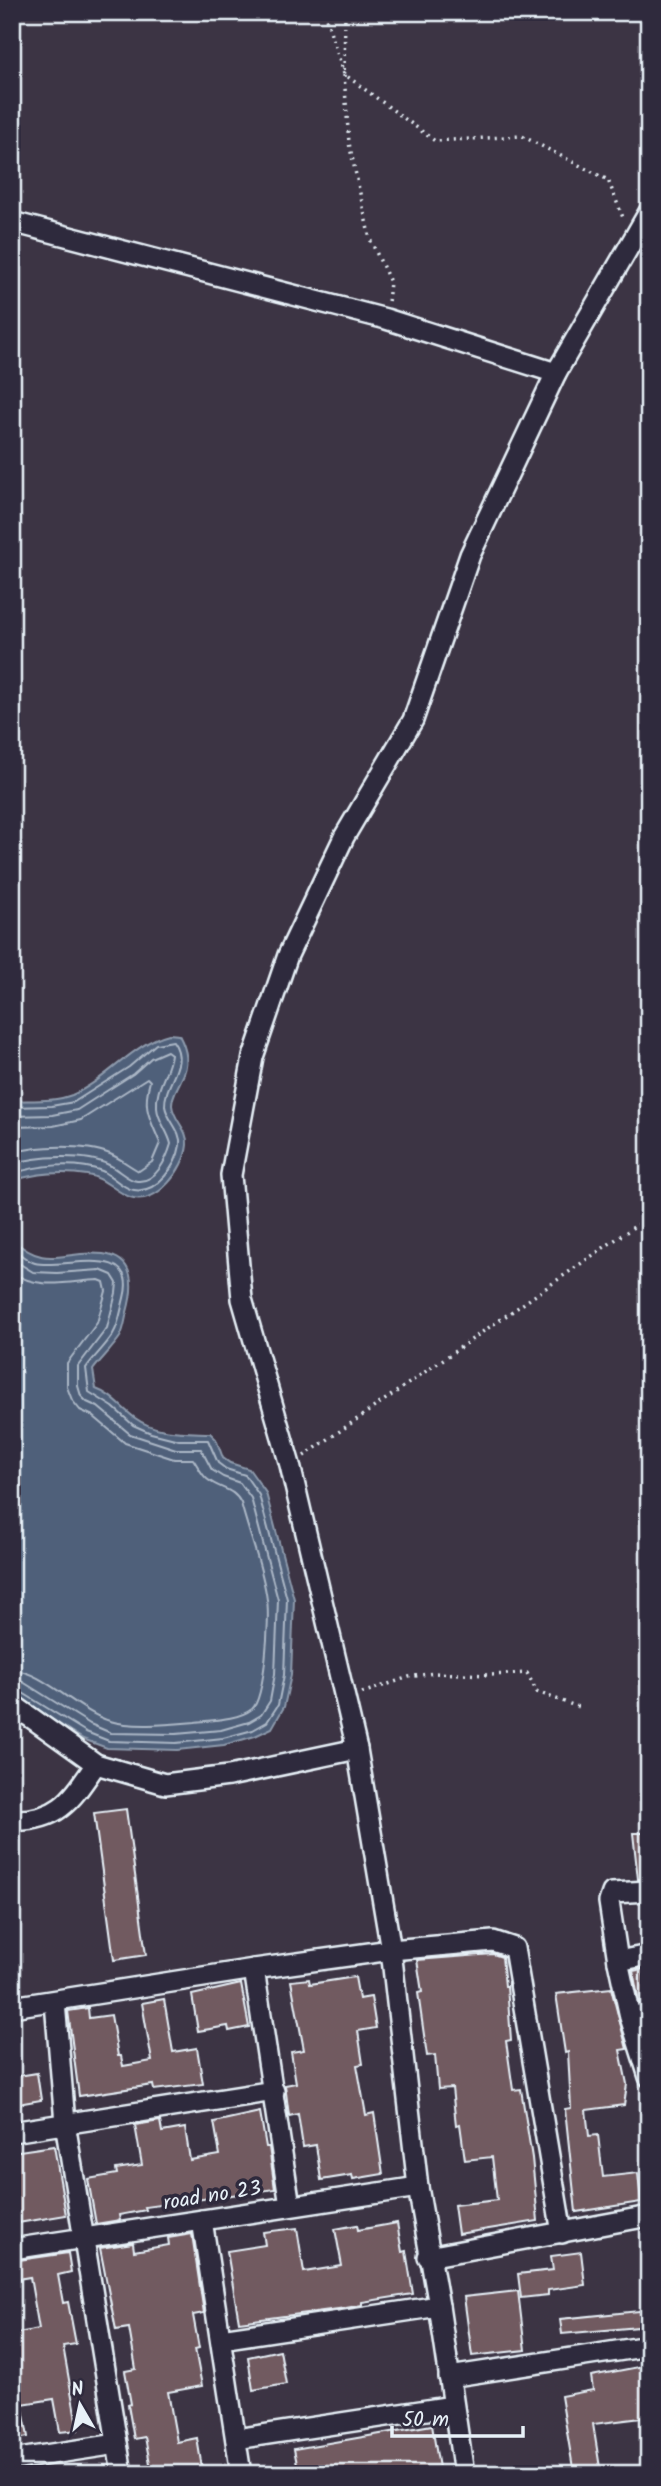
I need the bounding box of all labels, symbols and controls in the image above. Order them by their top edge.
street label: road no 23 [161,2172,263,2220]
north arrow [46,2370,116,2440]
text: N [69,2374,86,2406]
scale bar [392,2395,523,2439]
text: 50 m [402,2404,449,2437]

